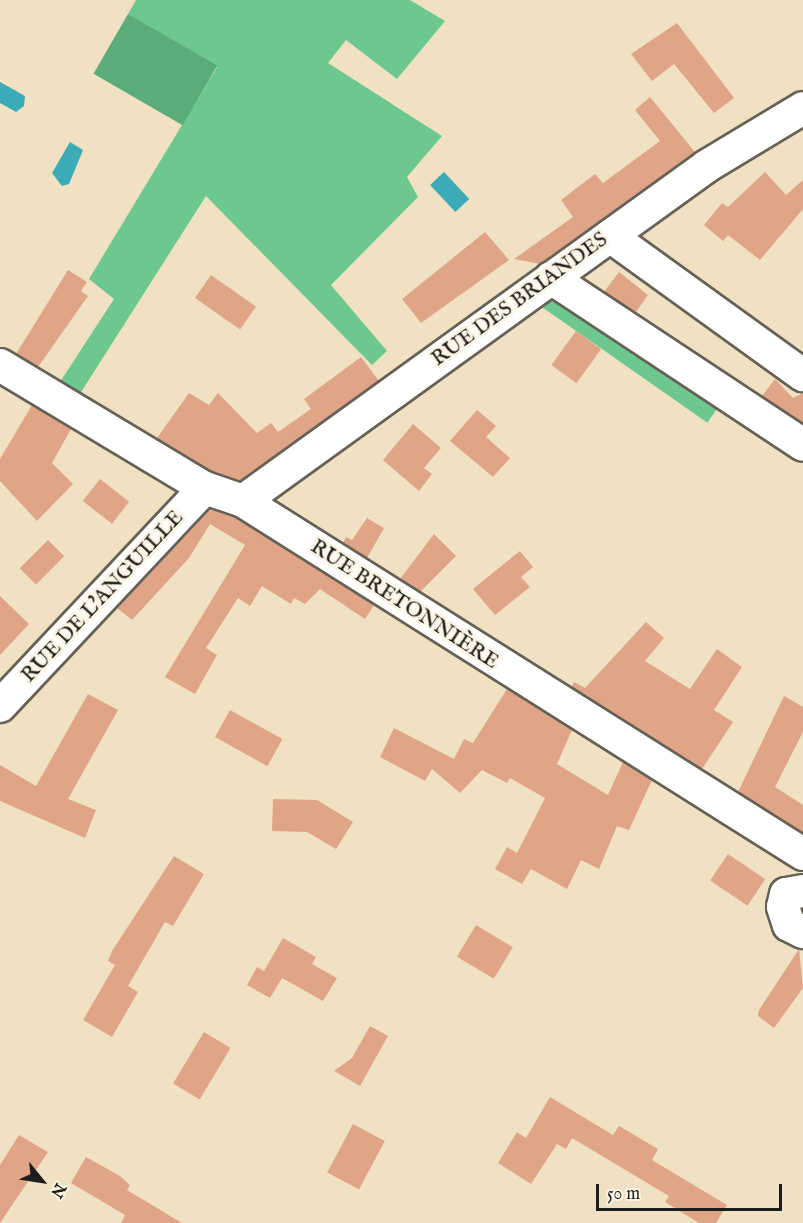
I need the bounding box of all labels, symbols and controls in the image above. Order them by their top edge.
street label: RUE DES BRIANDES [427,228,613,372]
street label: RUE DE L'ANGUILLE [17,506,189,688]
street label: RUE BRETONNIÈRE [305,535,503,675]
north arrow [12,1151,72,1211]
scale bar [599,1172,785,1210]
text: N [45,1179,70,1201]
text: 50 m [607,1183,640,1206]

